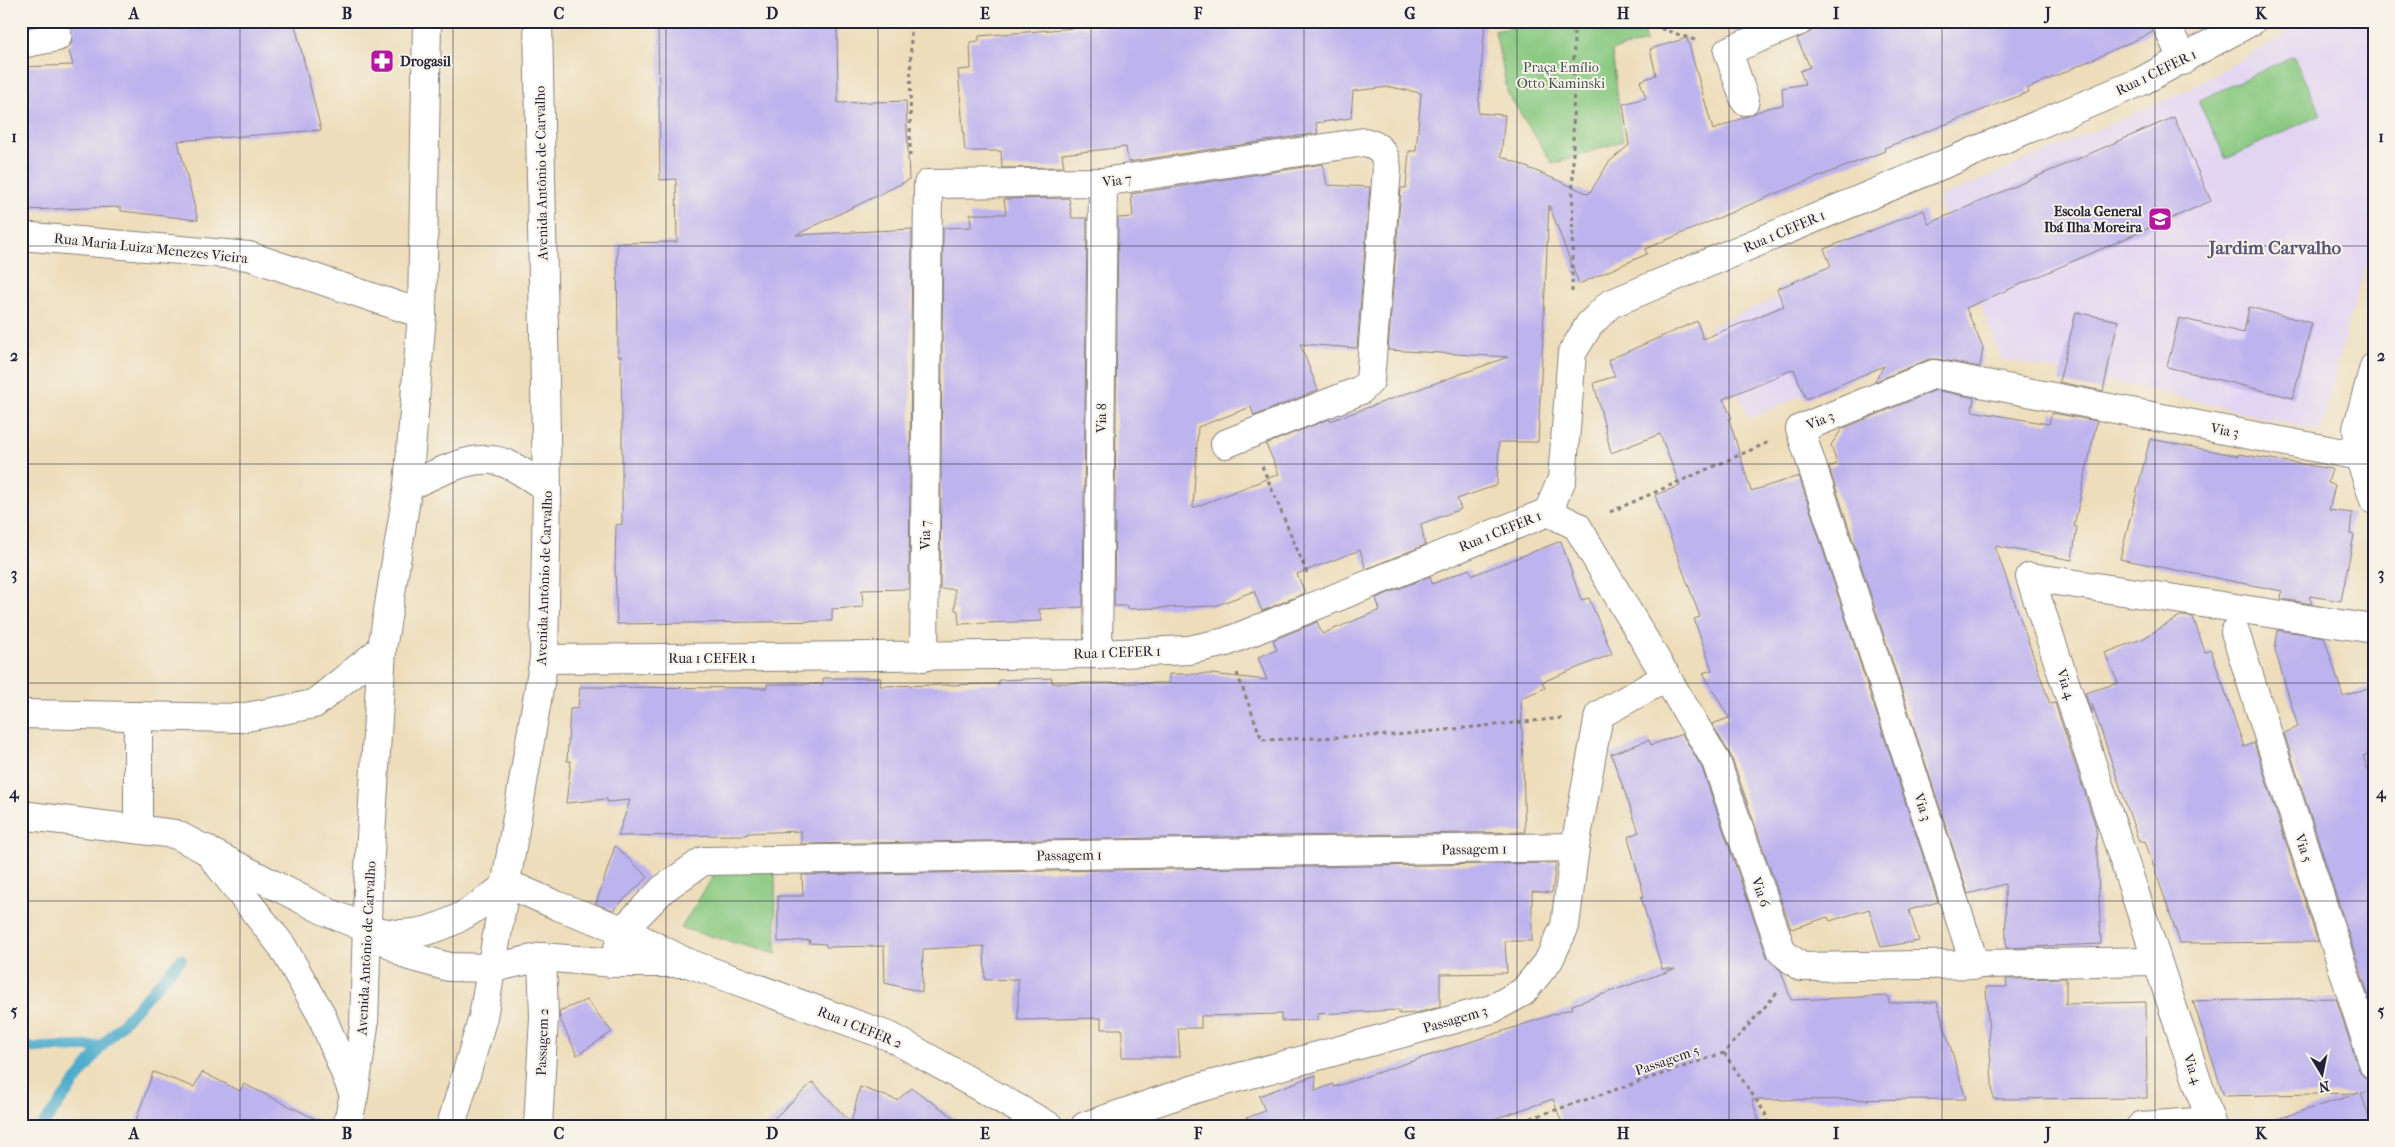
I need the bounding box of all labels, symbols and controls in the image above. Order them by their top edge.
text: A [128,4,140,23]
text: B [342,4,352,23]
text: C [554,4,565,23]
text: D [766,4,778,23]
text: E [980,4,990,23]
text: F [1193,4,1203,23]
text: G [1404,4,1416,23]
text: H [1617,4,1630,23]
text: I [1833,4,1840,23]
text: J [2043,4,2051,24]
text: K [2255,4,2268,23]
street label: Rua 1 CEFER 1 [2113,46,2199,99]
pharmacy icon: Drogasil [369,48,395,74]
place label: Drogasil [400,53,451,70]
park label: Praça Emílio Otto Kaminski [1517,59,1605,92]
street label: Avenida Antônio de Carvalho [531,86,552,261]
text: 1 [11,127,17,146]
text: 1 [2378,127,2384,146]
street label: Via 7 [1100,170,1133,191]
place label: Escola General Ibá Ilha Moreira [2044,203,2143,236]
school or university icon: Escola General Ibá Ilha Moreira [2147,206,2173,232]
street label: Rua 1 CEFER 1 [1741,207,1828,256]
street label: Rua Maria Luiza Menezes Vieira [53,230,249,267]
district label: Jardim Carvalho [2207,237,2342,259]
text: 2 [10,346,18,365]
text: 2 [2377,346,2385,365]
street label: Via 8 [1093,403,1110,434]
street label: Via 3 [1803,407,1837,434]
street label: Via 3 [2208,419,2240,442]
street label: Avenida Antônio de Carvalho [533,490,556,667]
street label: Rua 1 CEFER 1 [1456,507,1544,556]
street label: Via 7 [917,520,934,551]
text: 3 [11,564,17,584]
text: 3 [2378,564,2384,584]
street label: Rua 1 CEFER 1 [1073,642,1161,663]
street label: Rua 1 CEFER 1 [668,650,756,667]
street label: Via 4 [2052,666,2079,702]
text: 4 [8,783,20,803]
text: 4 [2375,783,2387,803]
street label: Via 3 [1910,790,1935,823]
street label: Via 5 [2291,831,2316,864]
street label: Passagem 1 [1441,840,1507,859]
street label: Passagem 1 [1036,846,1102,865]
street label: Avenida Antônio de Carvalho [353,860,380,1037]
street label: Via 6 [1747,874,1774,910]
text: 5 [11,1001,18,1020]
text: 5 [2378,1001,2385,1020]
street label: Passagem 3 [1421,1002,1489,1037]
street label: Rua 1 CEFER 2 [815,1003,905,1052]
street label: Passagem 2 [533,1008,552,1076]
street label: Passagem 5 [1633,1042,1701,1079]
north arrow [2298,1050,2348,1100]
street label: Via 4 [2179,1051,2206,1087]
text: N [2317,1077,2331,1096]
text: A [128,1124,140,1143]
text: B [342,1124,352,1143]
text: C [554,1124,565,1143]
text: D [766,1124,778,1143]
text: E [980,1124,990,1143]
text: F [1193,1124,1203,1143]
text: G [1404,1124,1416,1143]
text: H [1617,1124,1630,1143]
text: I [1833,1124,1840,1143]
text: J [2043,1124,2051,1144]
text: K [2255,1124,2268,1143]

